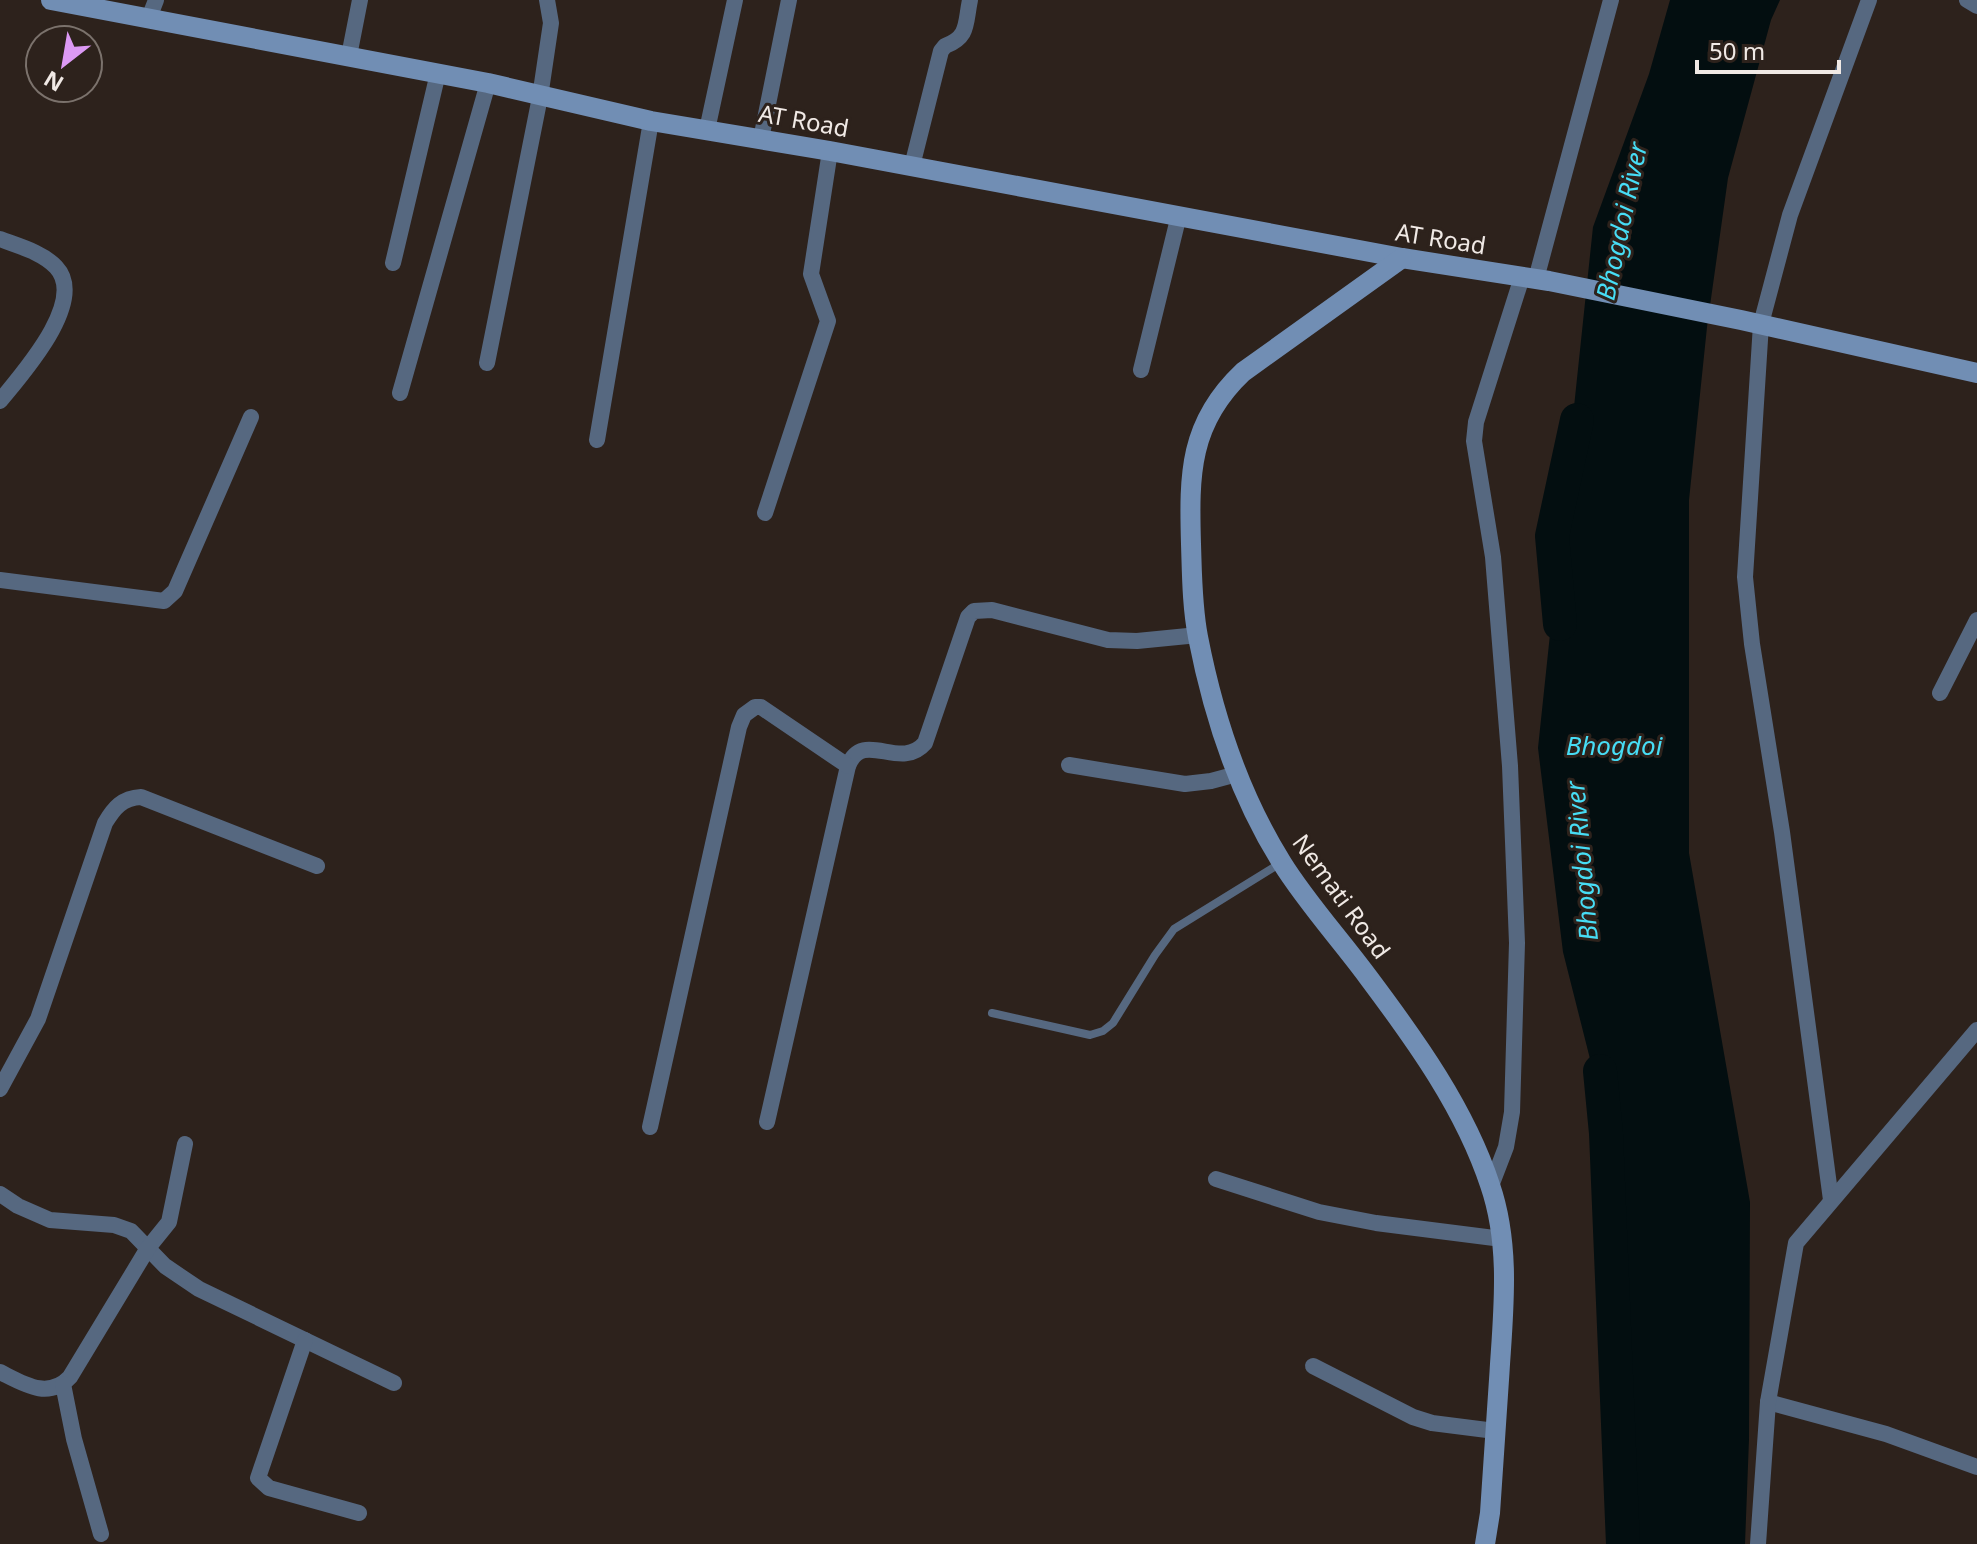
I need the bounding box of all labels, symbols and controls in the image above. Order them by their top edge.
north arrow [24,24,104,104]
scale bar [1697,24,1839,74]
text: 50 m [1709,34,1765,67]
text: N [38,65,69,99]
street label: AT Road [756,96,852,144]
water label: Bhogdoi River [1587,137,1656,303]
street label: AT Road [1394,215,1488,261]
water label: Bhogdoi [1566,727,1664,763]
water label: Bhogdoi River [1556,778,1606,943]
street label: Nemati Road [1286,827,1398,965]

